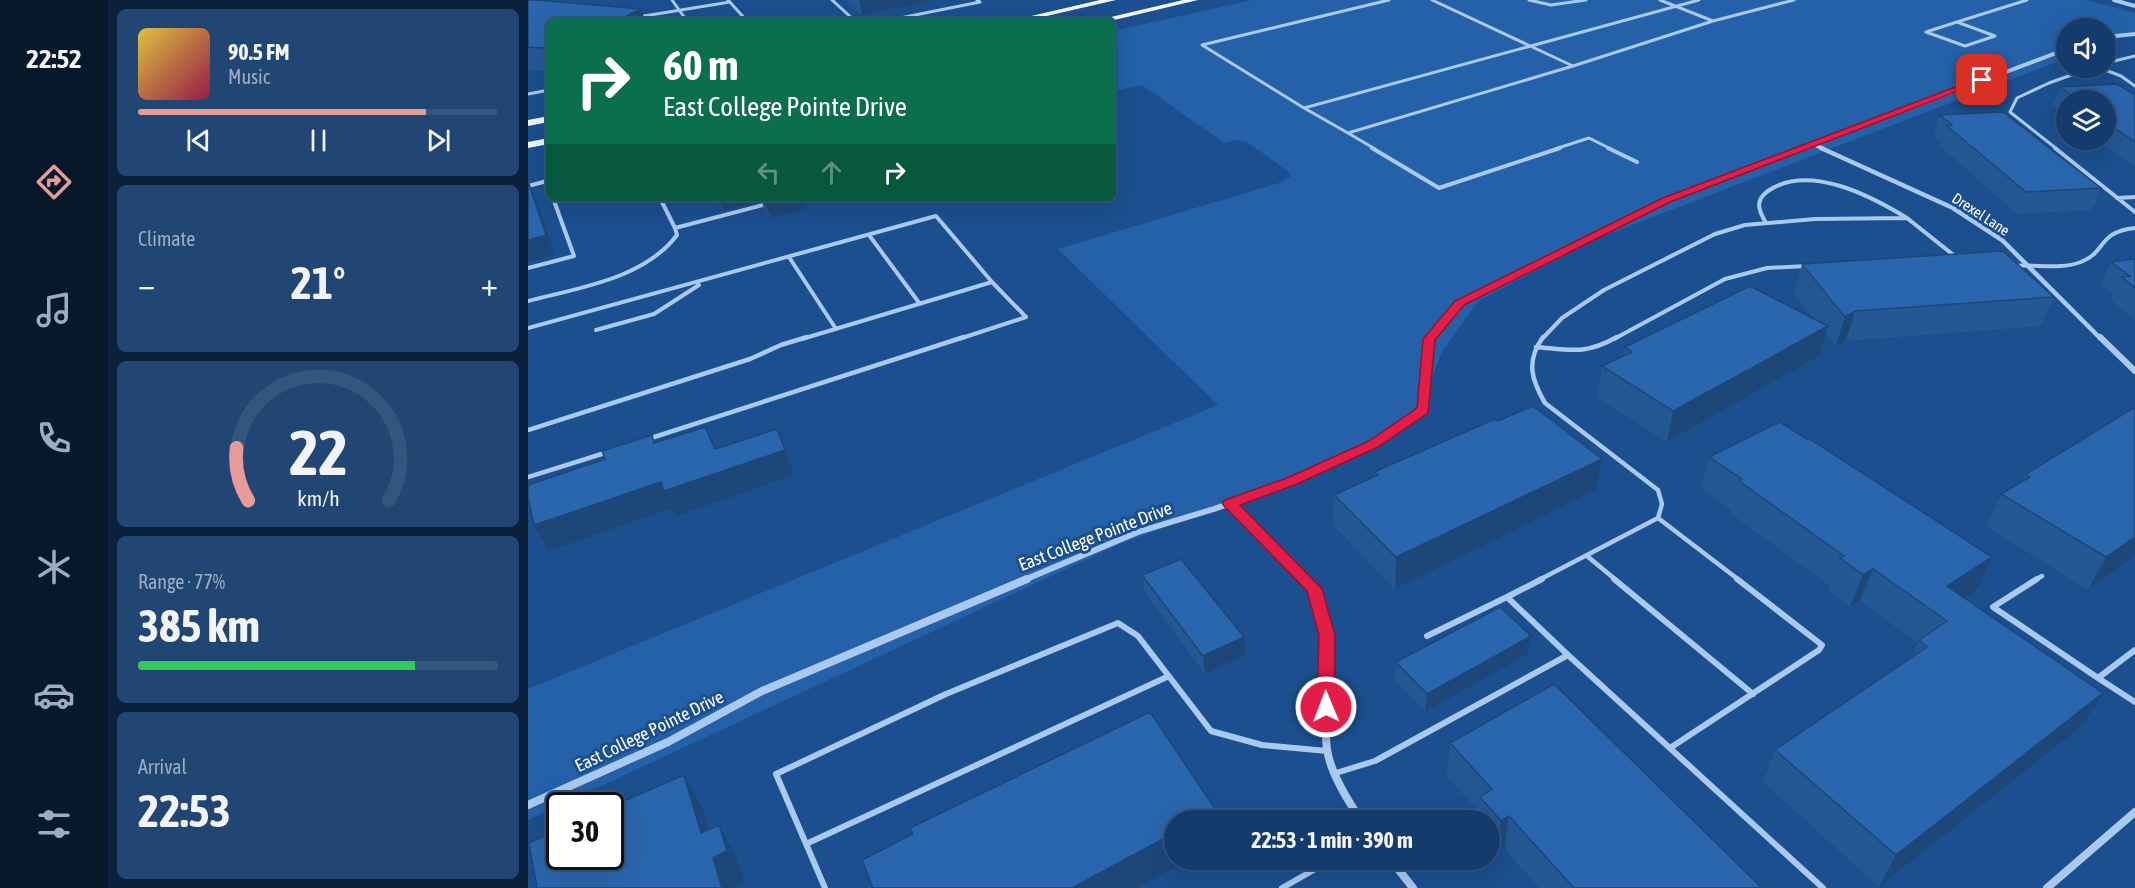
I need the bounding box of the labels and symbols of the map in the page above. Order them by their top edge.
pin [1956,54,2007,105]
street label: Drexel Lane [1949,189,2013,239]
street label: East College Pointe Drive [1015,497,1175,575]
position arrow [1294,675,1358,739]
street label: East College Pointe Drive [571,686,727,776]
speed limit sign: 30 [546,792,624,870]

